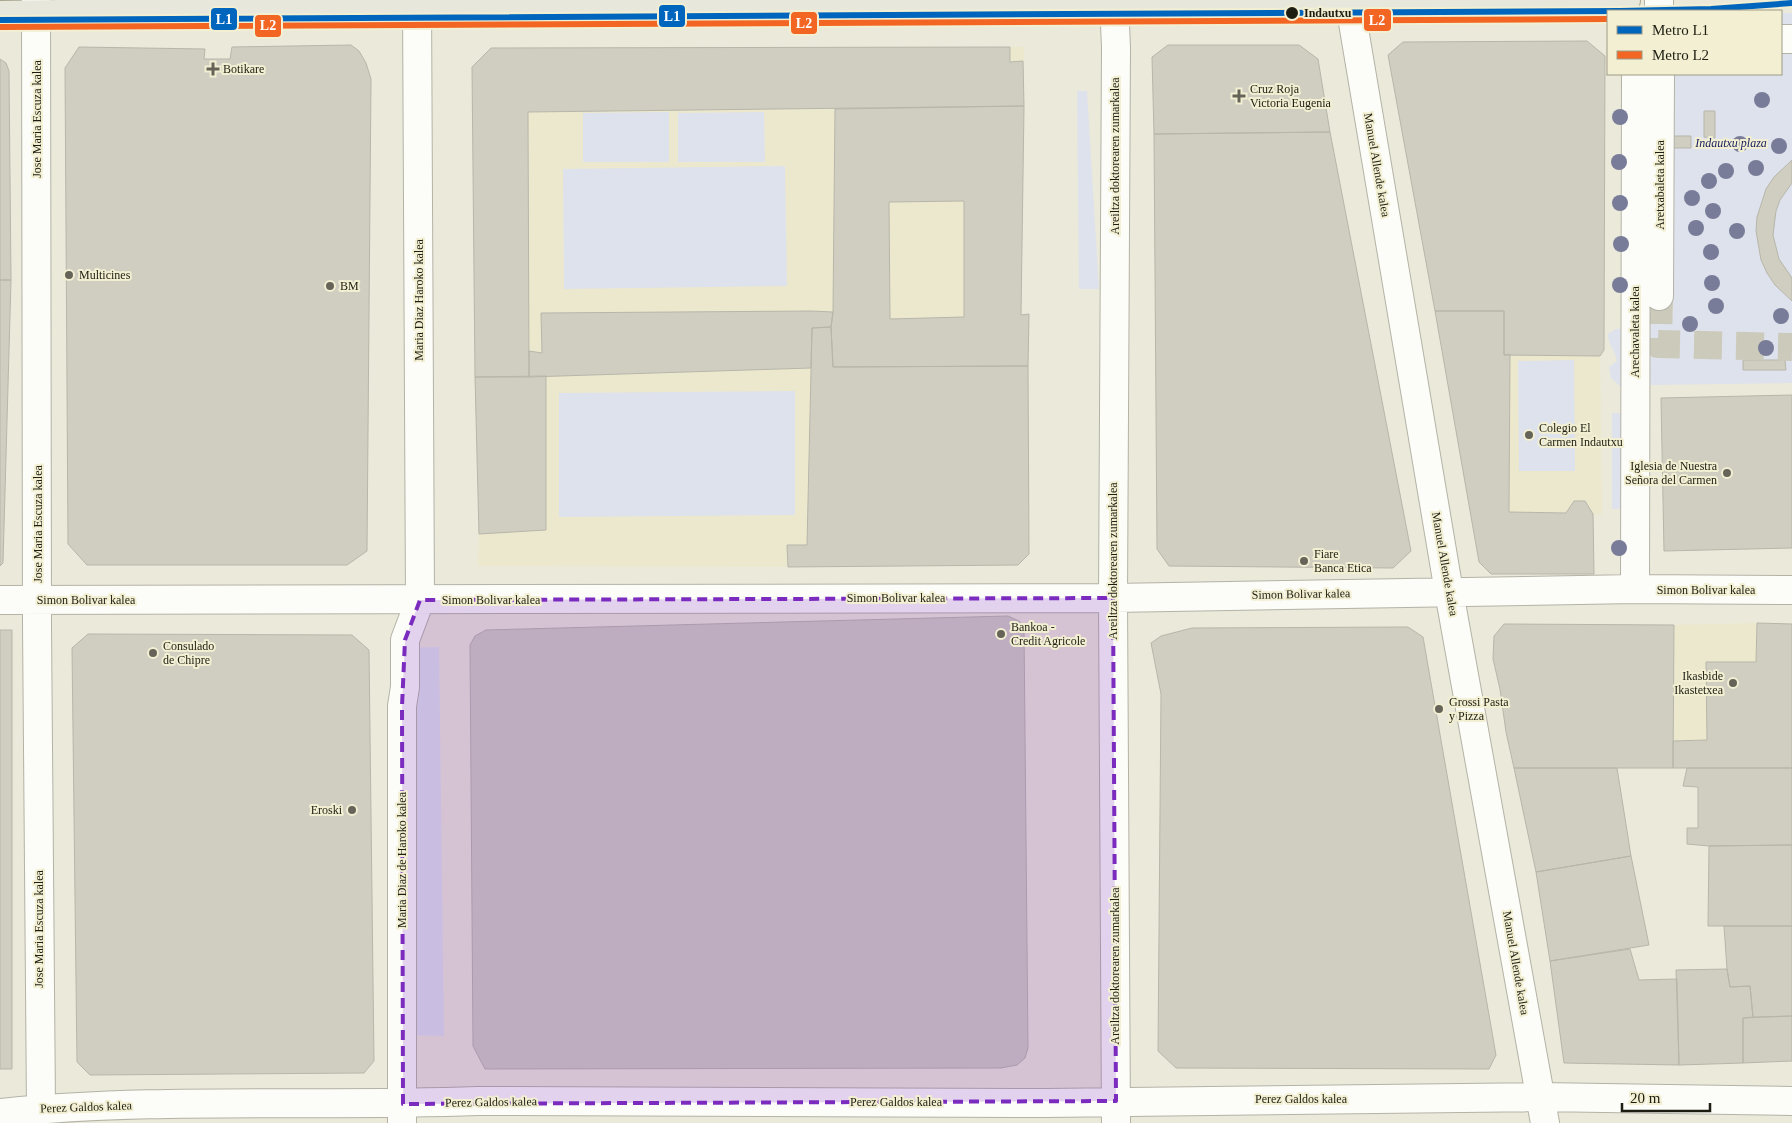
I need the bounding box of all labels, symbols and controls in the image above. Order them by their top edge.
line badge: L1 [658,4,686,28]
marker: Indautxu [1284,5,1300,21]
place label: Indautxu [1304,6,1352,20]
line badge: L1 [210,7,238,31]
line badge: L2 [1363,8,1392,32]
text: L1 [664,9,680,24]
legend [1607,10,1782,75]
line badge: L2 [790,11,818,35]
text: L1 [216,12,232,27]
text: L2 [1369,13,1385,28]
line badge: L2 [254,14,282,38]
text: L2 [796,16,812,31]
text: L2 [260,18,276,33]
text: Metro L1 [1652,22,1709,38]
text: Metro L2 [1652,47,1709,63]
street label: Jose Maria Escuza kalea [30,60,44,178]
place label: Botikare [223,62,264,76]
marker: Botikare [207,63,219,75]
street label: Areiltza doktorearen zumarkalea [1108,77,1122,235]
place label: Cruz Roja Victoria Eugenia [1250,82,1332,110]
marker: Cruz Roja Victoria Eugenia [1232,89,1246,103]
street label: Manuel Allende kalea [1361,112,1393,219]
park label: Indautxu plaza [1694,136,1767,150]
street label: Aretxabaleta kalea [1653,140,1667,230]
street label: Maria Diaz Haroko kalea [412,239,426,361]
place label: Multicines [79,268,131,282]
marker: Multicines [63,269,75,281]
place label: BM [340,279,359,293]
marker: BM [324,280,336,292]
street label: Arechavaleta kalea [1628,286,1642,378]
place label: Colegio El Carmen Indautxu [1539,421,1623,449]
marker: Colegio El Carmen Indautxu [1523,429,1535,441]
place label: Iglesia de Nuestra Señora del Carmen [1625,459,1718,487]
street label: Jose Maria Escuza kalea [31,465,45,583]
marker: Iglesia de Nuestra Señora del Carmen [1721,467,1733,479]
street label: Areiltza doktorearen zumarkalea [1106,482,1120,640]
street label: Manuel Allende kalea [1429,511,1461,618]
place label: Fiare Banca Etica [1314,547,1372,575]
marker: Fiare Banca Etica [1298,555,1310,567]
street label: Simon Bolivar kalea [1657,583,1756,597]
street label: Simon Bolivar kalea [1252,586,1351,602]
street label: Simon Bolivar kalea [847,591,946,605]
street label: Simon Bolivar kalea [37,593,136,607]
street label: Simon Bolivar kalea [442,593,541,607]
place label: Bankoa - Credit Agricole [1011,620,1085,648]
marker: Bankoa - Credit Agricole [995,628,1007,640]
place label: Consulado de Chipre [163,639,214,667]
marker: Consulado de Chipre [147,647,159,659]
place label: Ikasbide Ikastetxea [1674,669,1724,697]
marker: Ikasbide Ikastetxea [1727,677,1739,689]
place label: Grossi Pasta y Pizza [1449,695,1509,723]
marker: Grossi Pasta y Pizza [1433,703,1445,715]
street label: Maria Diaz de Haroko kalea [395,791,409,928]
place label: Eroski [311,803,343,817]
marker: Eroski [346,804,358,816]
street label: Jose Maria Escuza kalea [32,870,46,988]
street label: Areiltza doktorearen zumarkalea [1108,887,1122,1045]
street label: Manuel Allende kalea [1500,910,1532,1017]
scale bar [1622,1080,1710,1112]
text: 20 m [1630,1090,1661,1106]
street label: Perez Galdos kalea [1255,1092,1348,1106]
street label: Perez Galdos kalea [445,1094,538,1110]
street label: Perez Galdos kalea [850,1095,943,1109]
street label: Perez Galdos kalea [40,1098,133,1116]

